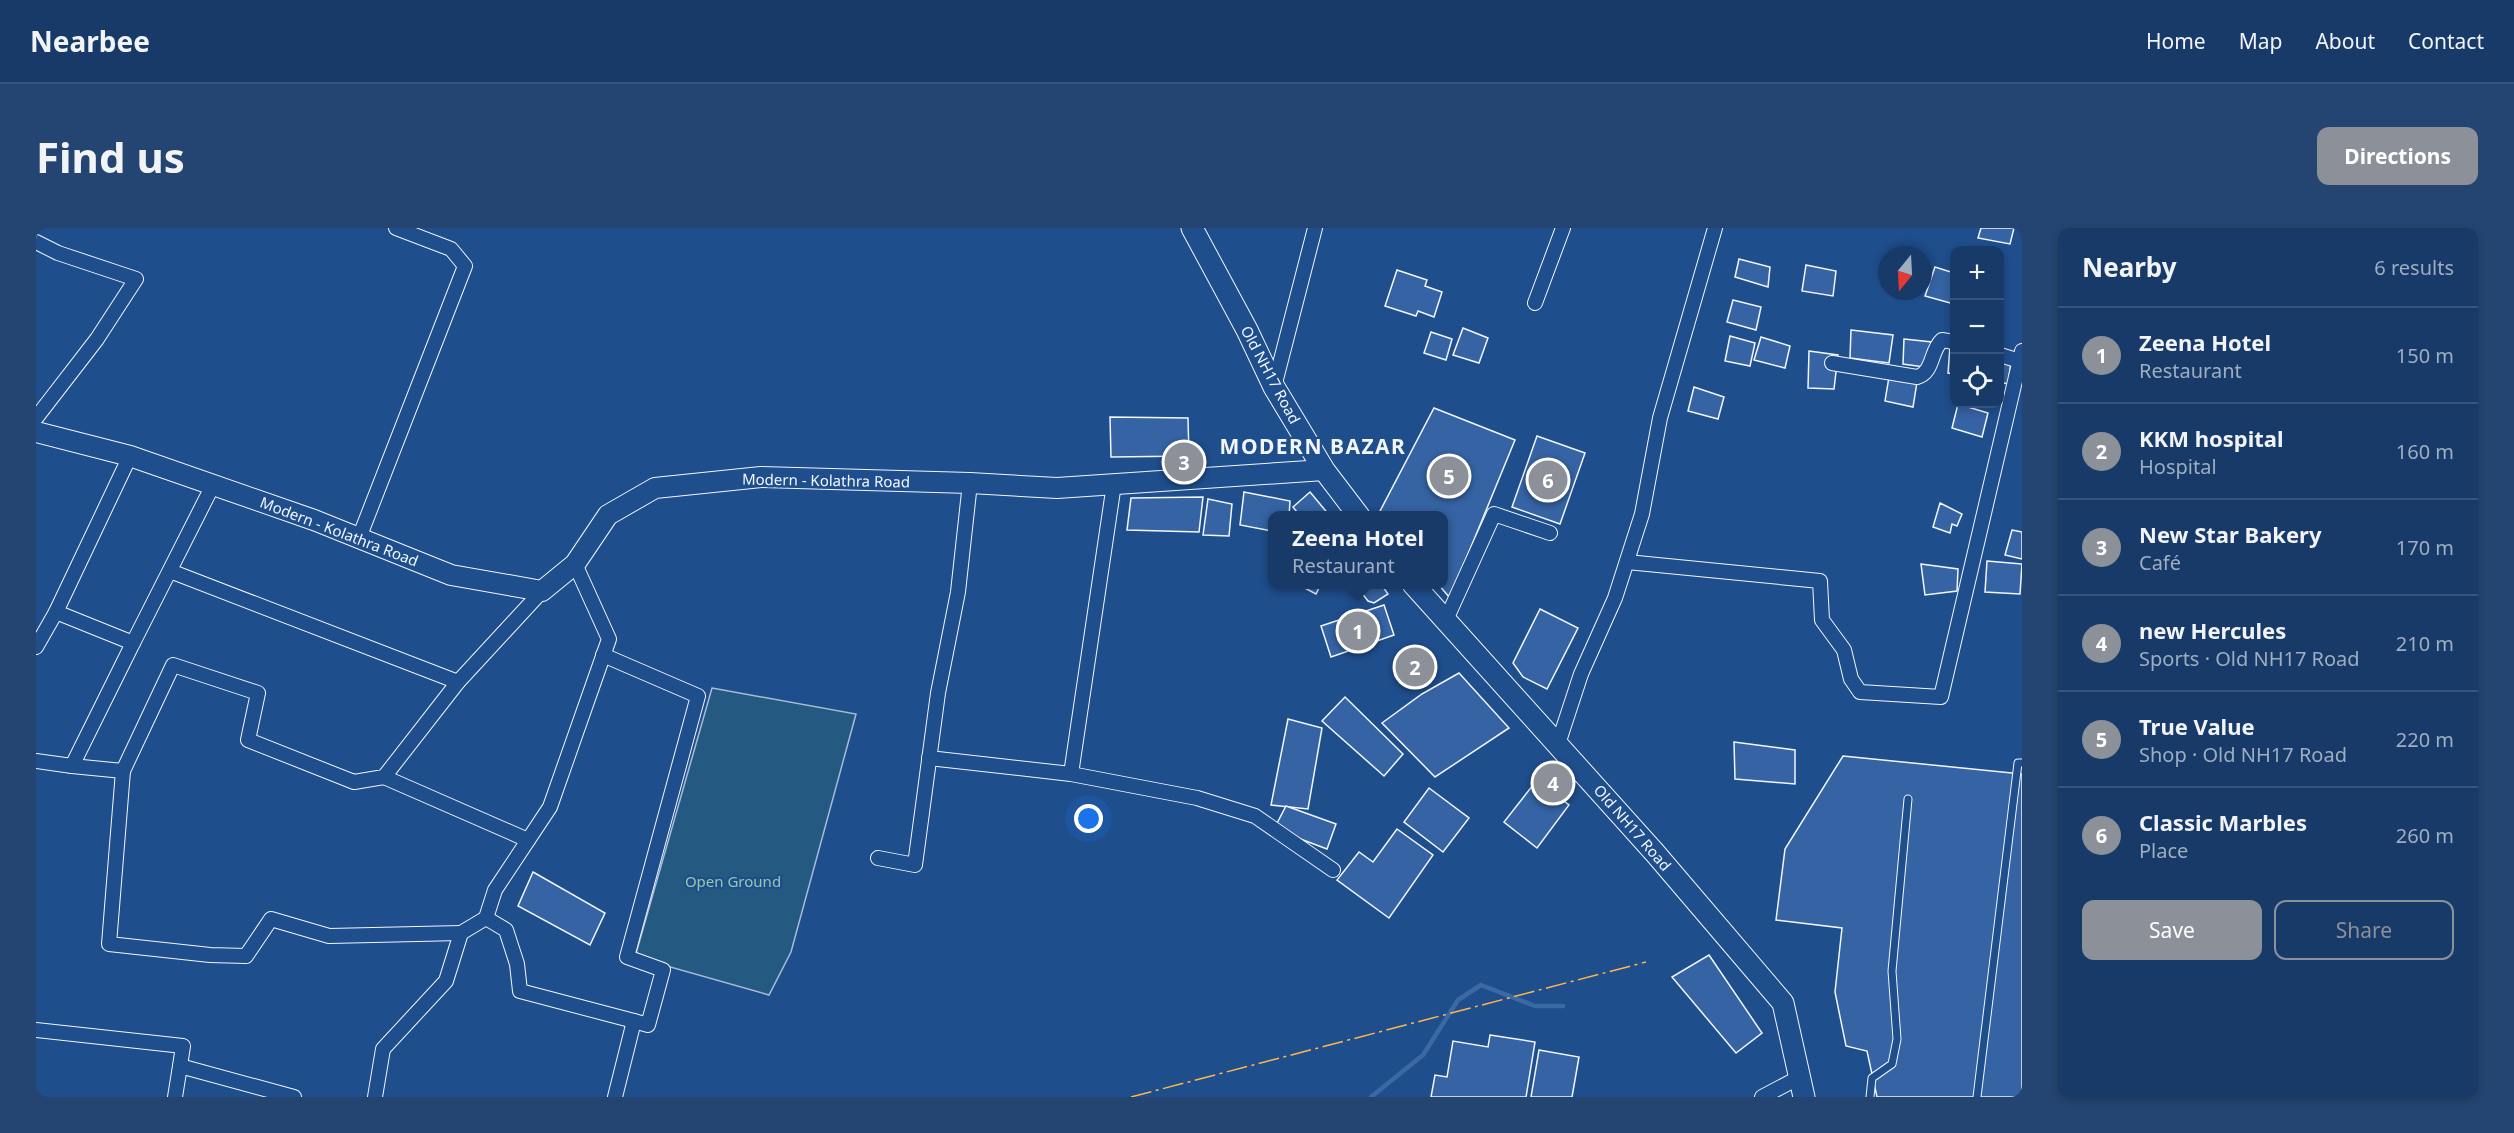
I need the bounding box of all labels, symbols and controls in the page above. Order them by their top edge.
text: Nearbee [30,22,150,60]
text: Home [2146,27,2206,55]
text: Map [2239,27,2282,55]
text: About [2315,27,2375,55]
text: Contact [2408,27,2484,55]
button: Directions [2317,127,2478,185]
text: Find us [36,128,185,185]
north arrow [1878,246,1932,300]
map controls [1950,246,2004,408]
button: + [1950,246,2004,300]
text: Nearby [2082,249,2177,285]
text: 6 results [2374,254,2454,281]
button: − [1950,300,2004,354]
street label: Old NH17 Road [1237,322,1305,427]
text: Zeena Hotel [2139,327,2271,357]
text: 1 [2096,342,2107,369]
text: 150 m [2396,342,2454,369]
button: locate [1950,354,2004,408]
text: Restaurant [2139,357,2242,384]
text: KKM hospital [2139,423,2284,453]
district label: MODERN BAZAR [1220,432,1406,460]
text: 2 [2096,438,2107,465]
text: 160 m [2396,438,2454,465]
pin: 3 [1164,440,1204,484]
text: Hospital [2139,453,2217,480]
pin: 5 [1430,454,1468,498]
pin: 6 [1528,458,1568,502]
street label: Modern - Kolathra Road [742,469,910,491]
street label: Modern - Kolathra Road [257,492,421,571]
popup [1268,511,1448,589]
text: New Star Bakery [2139,519,2322,549]
text: Zeena Hotel [1292,522,1424,552]
text: 3 [2096,534,2107,561]
text: 170 m [2396,534,2454,561]
text: Café [2139,549,2181,576]
text: Restaurant [1292,552,1395,579]
pin: 1 [1338,608,1378,654]
text: new Hercules [2139,615,2286,645]
text: 4 [2096,630,2107,657]
text: 210 m [2396,630,2454,657]
pin: 2 [1396,644,1434,690]
text: Sports · Old NH17 Road [2139,645,2360,672]
text: True Value [2139,711,2255,741]
text: 5 [2096,726,2107,753]
text: 220 m [2396,726,2454,753]
text: Shop · Old NH17 Road [2139,741,2347,768]
pin: 4 [1534,760,1573,806]
street label: Old NH17 Road [1590,780,1676,875]
your location [1074,804,1103,833]
text: Classic Marbles [2139,807,2307,837]
text: 6 [2096,822,2107,849]
text: 260 m [2396,822,2454,849]
text: Place [2139,837,2188,864]
park label: Open Ground [685,871,781,891]
button: Save [2082,900,2262,960]
button: Share [2274,900,2454,960]

